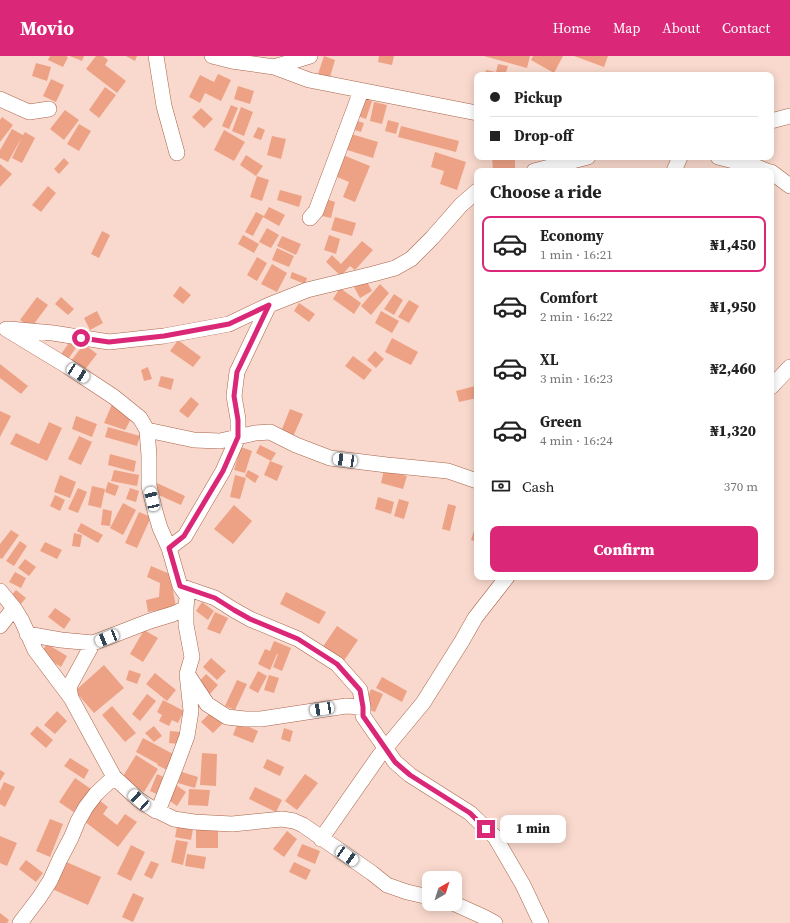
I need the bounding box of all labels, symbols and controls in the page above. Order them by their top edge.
text: Movio [20,15,74,41]
text: Home [553,18,591,38]
text: Map [613,18,640,38]
text: About [662,18,700,38]
text: Contact [722,18,770,38]
text: Pickup [514,87,562,108]
text: Drop-off [514,125,573,146]
text: Choose a ride [490,179,602,204]
text: Economy [540,225,604,246]
icon: car [492,226,528,262]
text: ₦1,450 [710,234,756,255]
text: 1 min · 16:21 [540,246,613,263]
text: Comfort [540,287,598,308]
icon: car [492,288,528,324]
text: ₦1,950 [710,296,756,317]
text: 2 min · 16:22 [540,308,613,325]
route start [72,329,90,347]
text: XL [540,349,559,370]
icon: car [492,350,528,386]
text: ₦2,460 [710,358,756,379]
car [65,361,91,385]
text: 3 min · 16:23 [540,370,613,387]
text: Green [540,411,582,432]
icon: car [492,412,528,448]
text: ₦1,320 [710,420,756,441]
text: 4 min · 16:24 [540,432,613,449]
car [332,452,358,468]
icon: cash [490,475,512,497]
text: Cash [522,476,554,497]
text: 370 m [724,478,758,495]
car [143,486,161,512]
button: Confirm [490,526,758,572]
car [94,628,120,648]
car [309,701,335,717]
car [126,787,152,813]
callout: 1 min [500,815,566,843]
route end [477,820,495,838]
text: 1 min [516,820,550,837]
car [334,844,360,868]
north arrow [422,871,462,911]
map controls [422,871,462,911]

